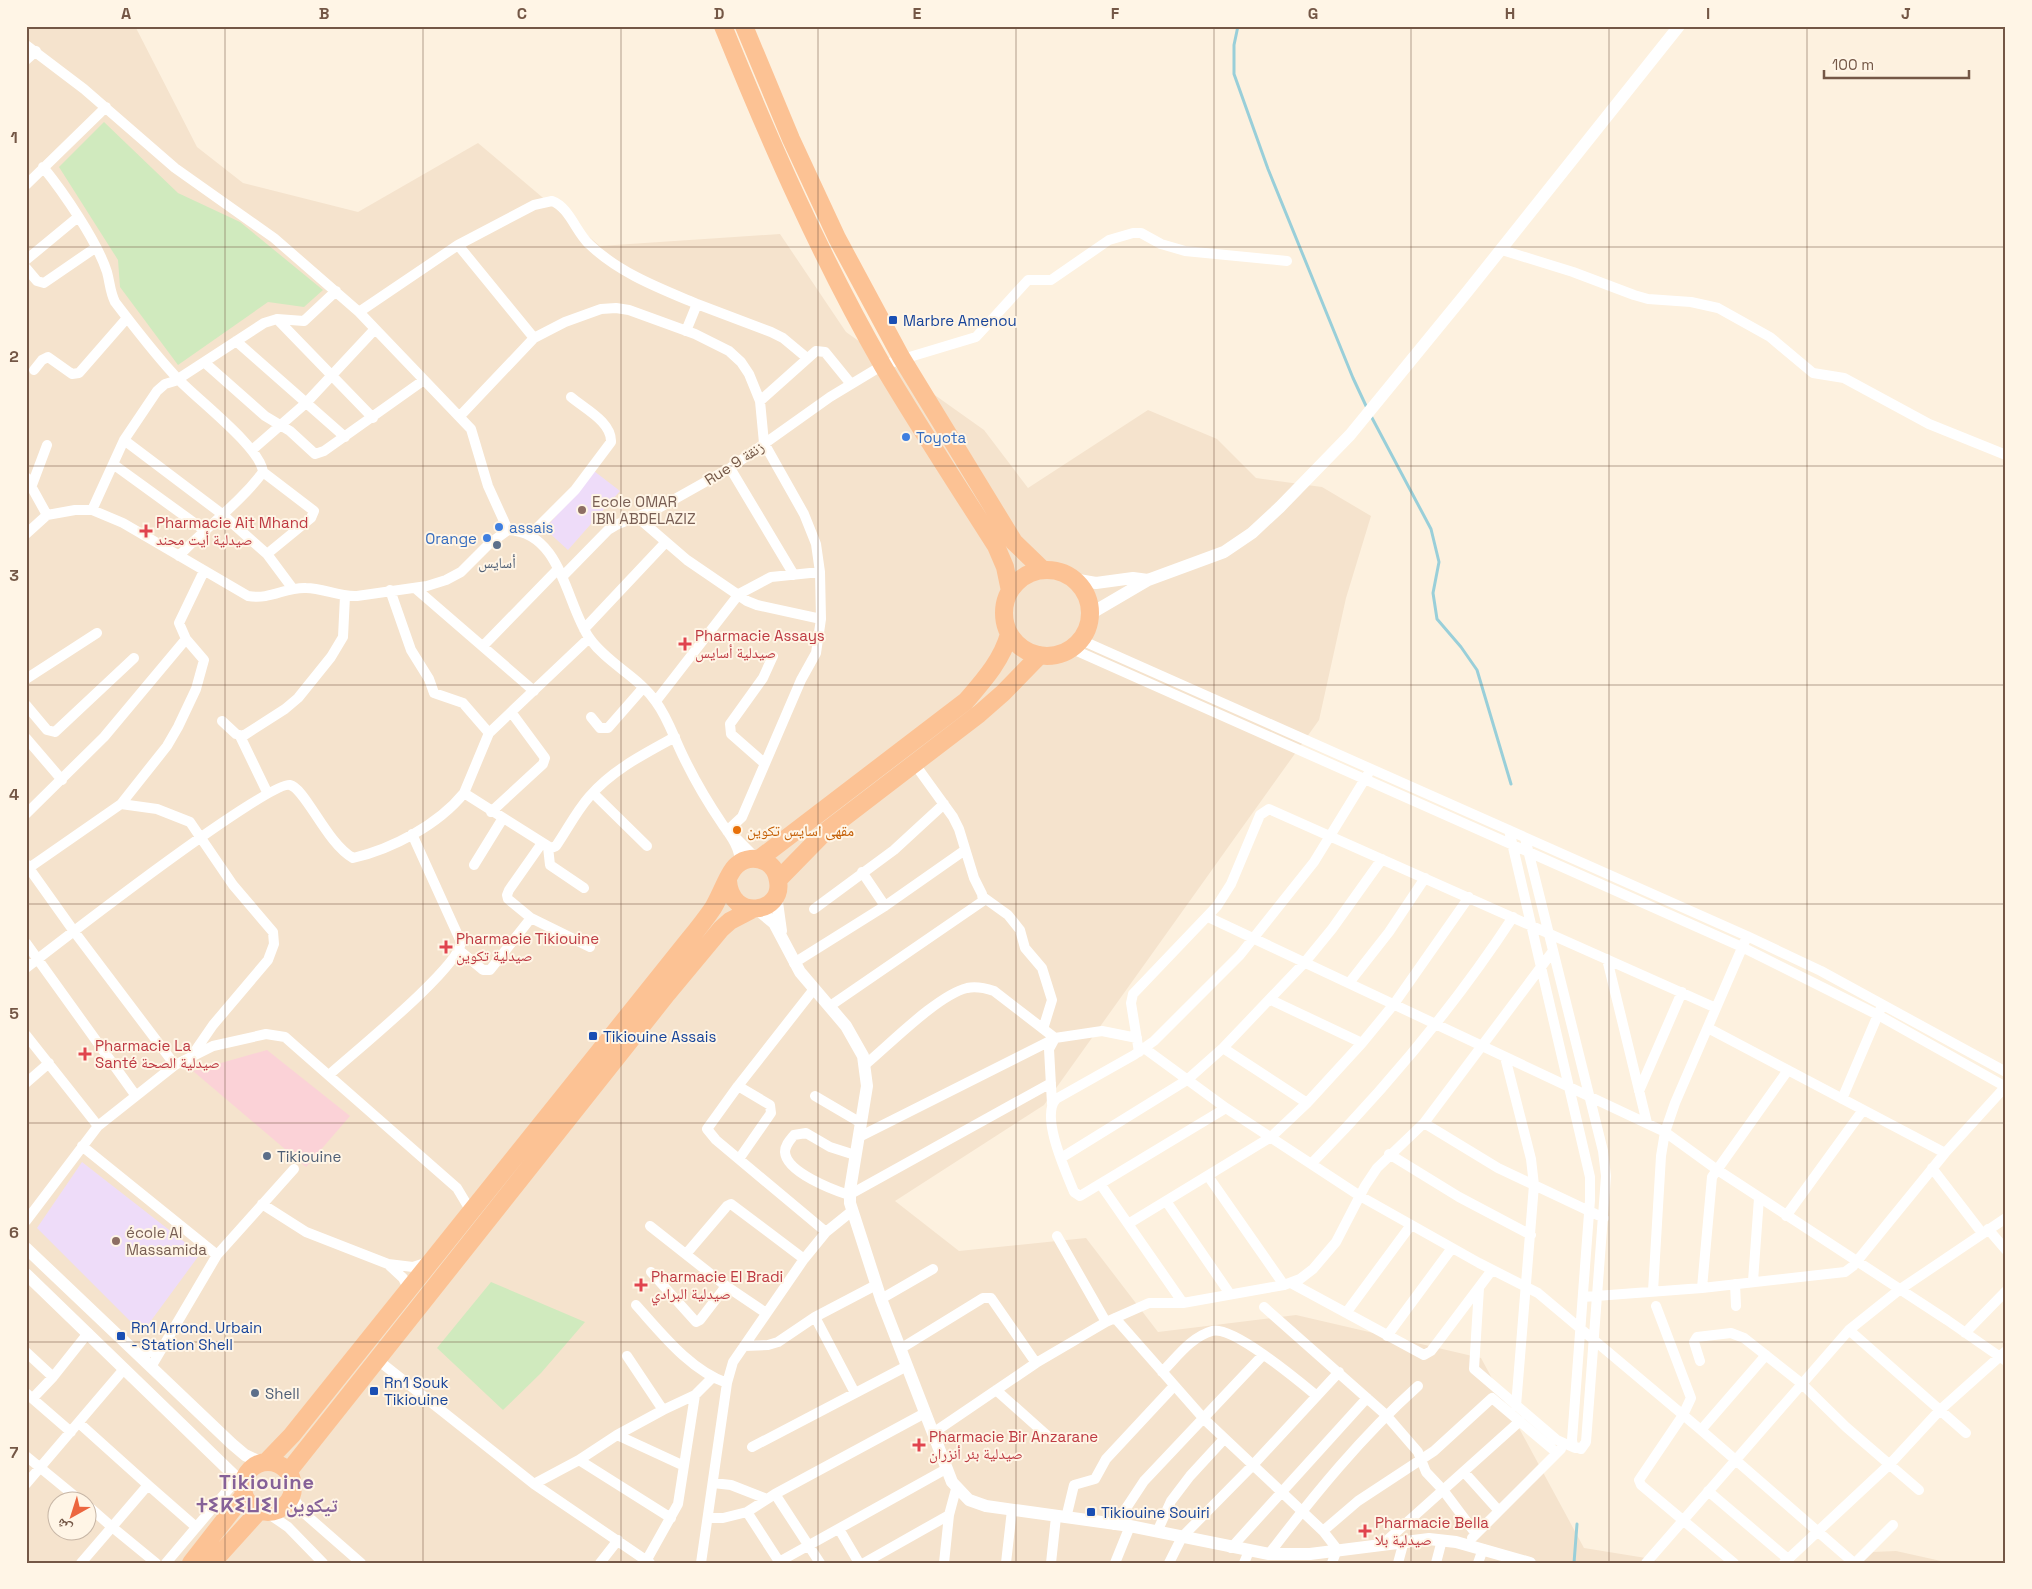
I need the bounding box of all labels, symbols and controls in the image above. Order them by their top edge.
text: A [121,3,131,24]
text: B [319,3,329,24]
text: C [517,3,527,24]
text: D [714,3,724,24]
text: E [913,3,922,24]
text: F [1111,3,1120,24]
text: G [1308,3,1318,24]
text: H [1505,3,1515,24]
text: I [1706,3,1710,24]
text: J [1901,3,1911,24]
scale bar [1824,48,1970,80]
text: 100 m [1832,55,1874,74]
text: 1 [10,127,18,148]
place label: Marbre Amenou [903,311,1017,330]
marker: Marbre Amenou [887,314,899,326]
text: 2 [9,346,19,367]
place label: Toyota [916,428,967,447]
marker: Toyota [900,431,912,443]
street label: Rue 9 زنقة [701,437,767,489]
place label: Ecole OMAR IBN ABDELAZIZ [592,492,696,528]
marker: Ecole OMAR IBN ABDELAZIZ [576,504,588,516]
place label: Pharmacie Ait Mhand صيدلية أيت محند [156,513,309,549]
place label: assais [509,518,554,537]
marker: assais [493,521,505,533]
marker: Pharmacie Ait Mhand صيدلية أيت محند [140,525,152,537]
place label: Orange [425,529,477,548]
marker: Orange [481,532,493,544]
marker: أسايس [491,539,503,551]
place label: أسايس [478,553,516,573]
text: 3 [9,565,19,586]
place label: Pharmacie Assays صيدلية أسايس [695,626,825,663]
marker: Pharmacie Assays صيدلية أسايس [679,638,691,650]
text: 4 [9,784,19,805]
place label: مقهى اسايس تكوين [747,821,854,841]
marker: مقهى اسايس تكوين [731,824,743,836]
place label: Pharmacie Tikiouine صيدلية تكوين [456,929,599,966]
marker: Pharmacie Tikiouine صيدلية تكوين [440,941,452,953]
text: 5 [9,1003,19,1024]
place label: Tikiouine Assais [603,1027,716,1046]
marker: Tikiouine Assais [587,1030,599,1042]
place label: Pharmacie La Santé صيدلية الصحة [95,1036,220,1072]
marker: Pharmacie La Santé صيدلية الصحة [79,1048,91,1060]
place label: Tikiouine [277,1147,341,1166]
marker: Tikiouine [261,1150,273,1162]
text: 6 [9,1222,19,1243]
place label: école Al Massamida [126,1223,207,1259]
marker: école Al Massamida [110,1235,122,1247]
place label: Pharmacie El Bradi صيدلية البرادي [651,1267,783,1305]
marker: Pharmacie El Bradi صيدلية البرادي [635,1279,647,1291]
place label: Rn1 Arrond. Urbain - Station Shell [131,1318,262,1354]
marker: Rn1 Arrond. Urbain - Station Shell [115,1330,127,1342]
place label: Rn1 Souk Tikiouine [384,1373,449,1409]
place label: Shell [265,1384,300,1403]
marker: Rn1 Souk Tikiouine [368,1385,380,1397]
marker: Shell [249,1387,261,1399]
place label: Pharmacie Bir Anzarane صيدلية بئر أنزران [929,1427,1098,1464]
marker: Pharmacie Bir Anzarane صيدلية بئر أنزران [913,1439,925,1451]
text: 7 [10,1442,19,1463]
district label: Tikiouine ⵜⵉⴽⵉⵡⵉⵏ تيكوين [196,1469,338,1518]
north arrow [48,1492,98,1542]
place label: Tikiouine Souiri [1101,1503,1210,1522]
marker: Tikiouine Souiri [1085,1506,1097,1518]
place label: Pharmacie Bella صيدلية بلا [1375,1513,1489,1549]
text: ش [52,1514,75,1538]
marker: Pharmacie Bella صيدلية بلا [1359,1525,1371,1537]

